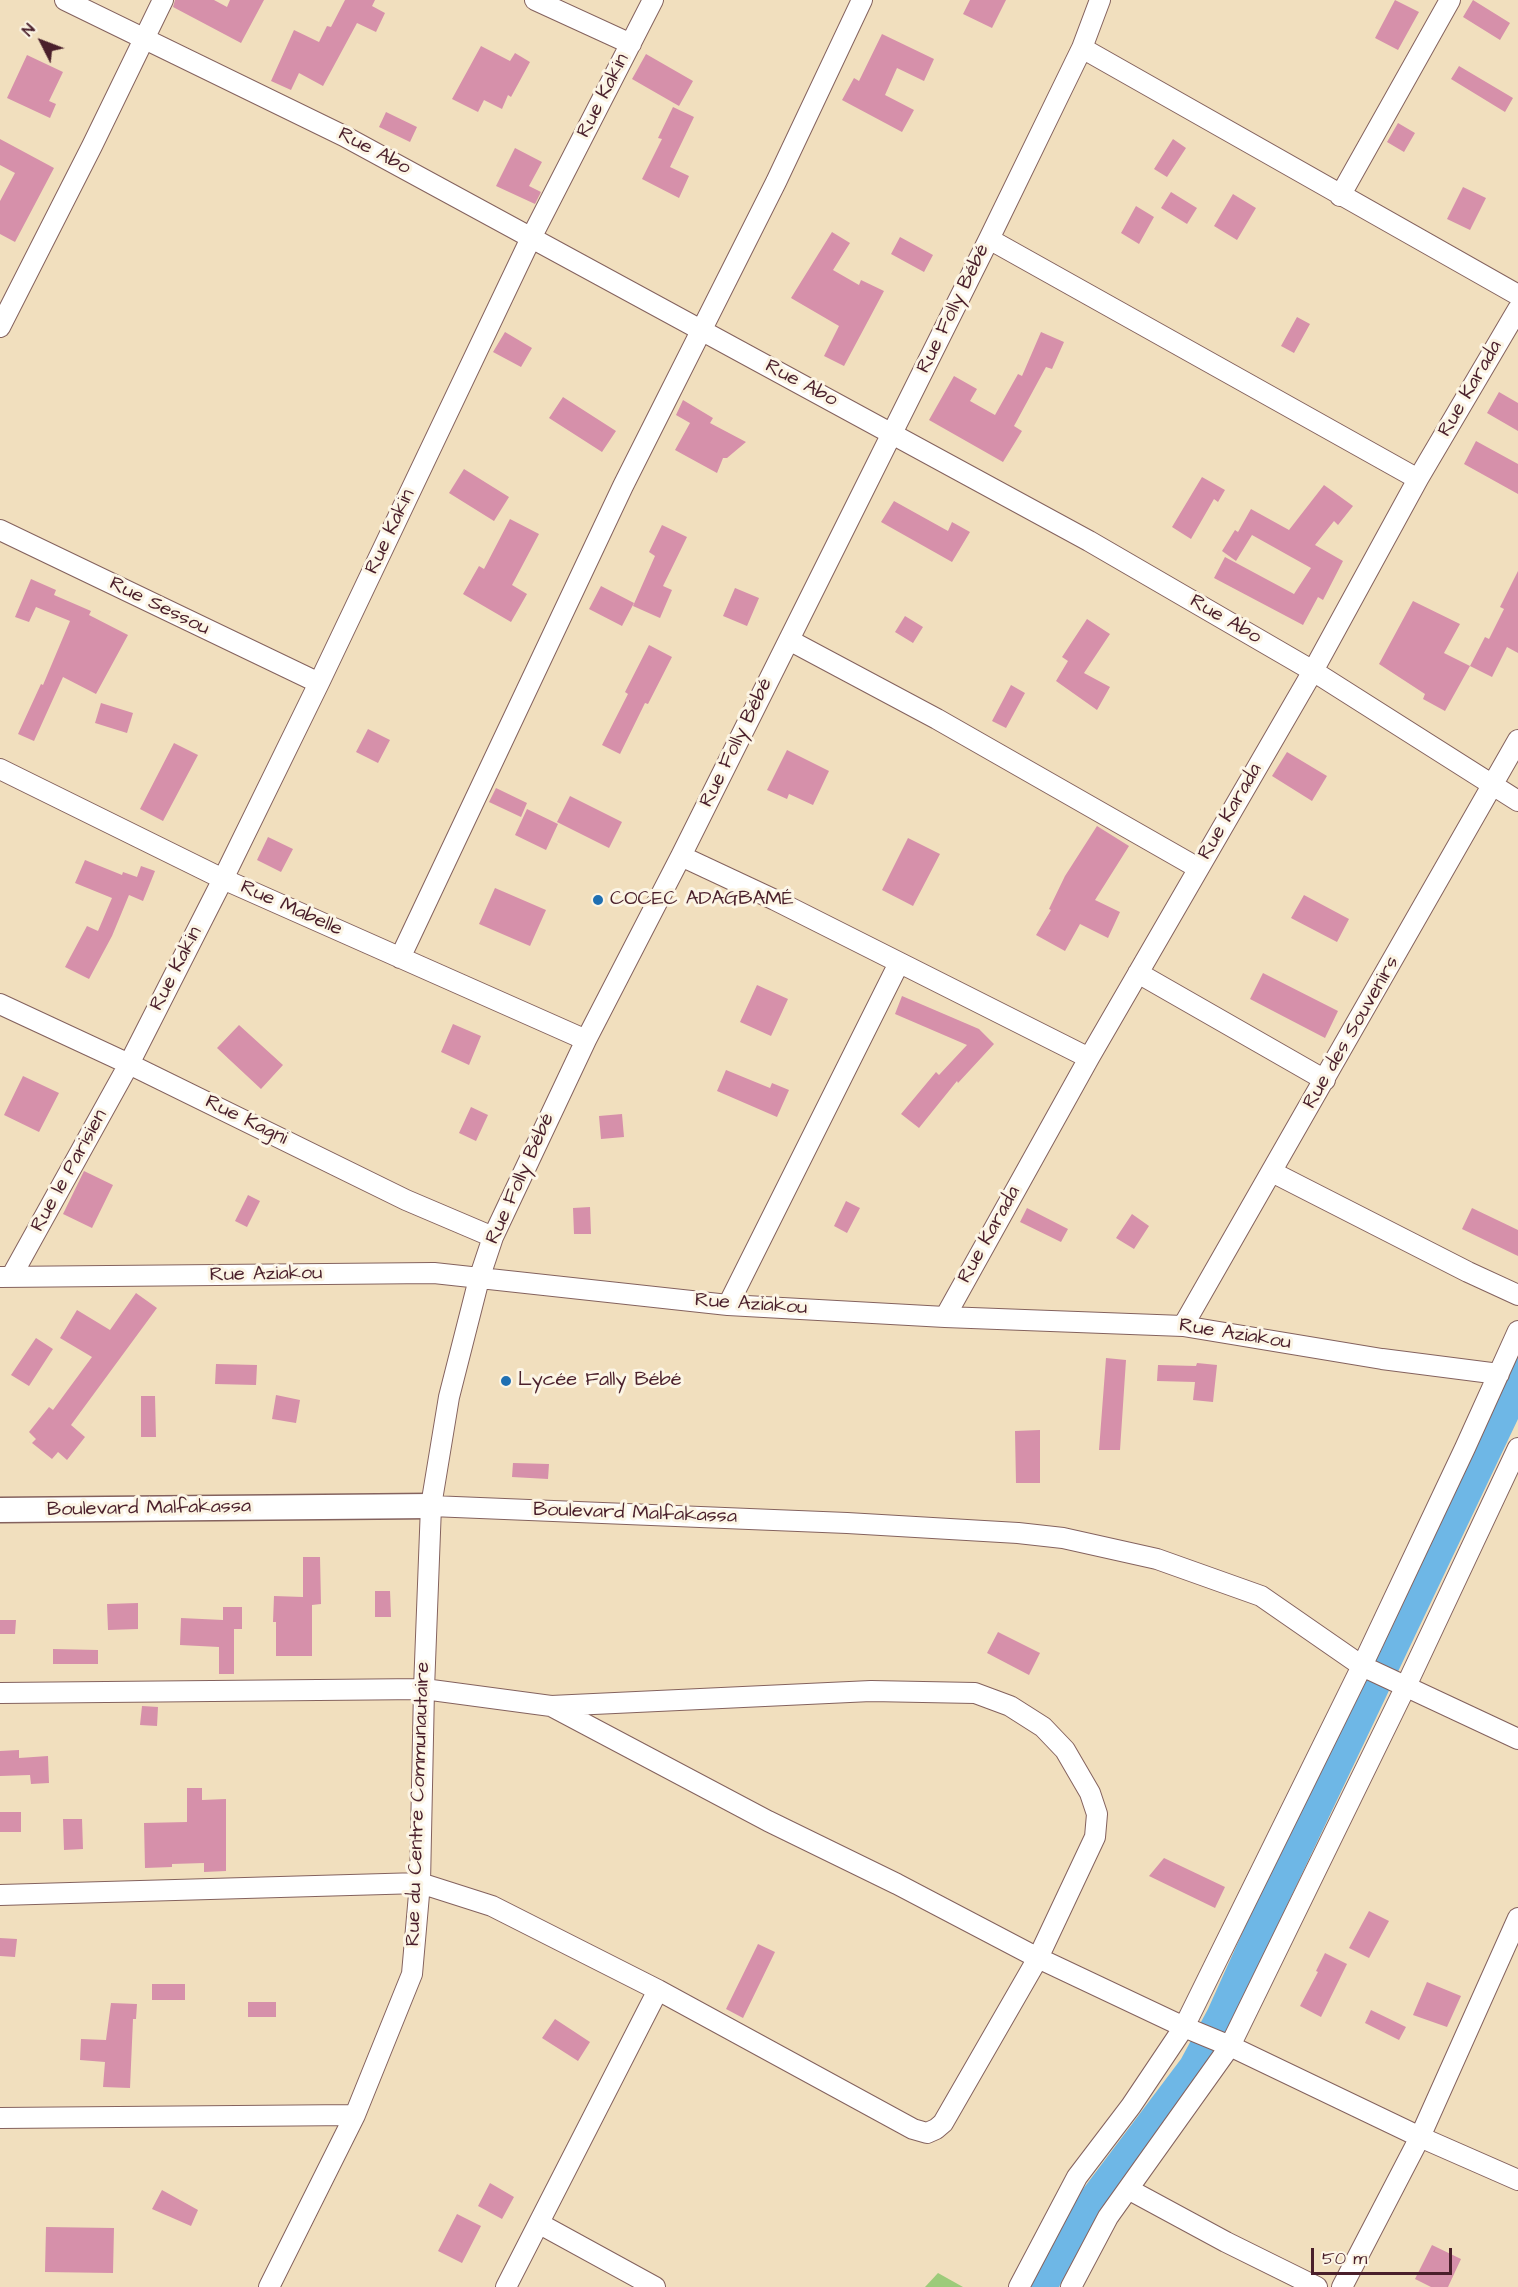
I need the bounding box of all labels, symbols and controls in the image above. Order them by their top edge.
north arrow [12,12,72,72]
text: N [17,19,40,41]
street label: Rue Kakin [573,50,635,142]
street label: Rue Abo [334,123,414,181]
street label: Rue Folly Bébé [912,241,996,377]
street label: Rue Karada [1434,337,1508,441]
street label: Rue Abo [761,355,841,413]
street label: Rue Kakin [361,486,421,578]
street label: Rue Sessou [105,572,213,642]
street label: Rue Abo [1185,590,1265,650]
street label: Rue Folly Bébé [695,675,779,811]
street label: Rue Karada [1194,760,1268,864]
street label: Rue Mabelle [236,876,346,942]
place label: COCEC ADAGBAMÉ [610,888,794,912]
marker: COCEC ADAGBAMÉ [591,893,605,907]
street label: Rue Kakin [146,923,208,1015]
street label: Rue des Souvenirs [1299,953,1405,1113]
street label: Rue Kagni [201,1091,291,1151]
street label: Rue le Parisien [27,1106,113,1236]
street label: Rue Folly Bébé [481,1110,561,1248]
street label: Rue Karada [954,1182,1026,1288]
street label: Rue Aziakou [209,1262,323,1288]
street label: Rue Aziakou [694,1289,808,1321]
street label: Rue Aziakou [1177,1314,1293,1356]
place label: Lycée Fally Bébé [518,1369,682,1393]
marker: Lycée Fally Bébé [499,1374,513,1388]
street label: Boulevard Malfakassa [47,1495,251,1523]
street label: Boulevard Malfakassa [533,1498,737,1530]
street label: Rue du Centre Communautaire [402,1661,436,1947]
scale bar [1314,2236,1455,2274]
text: 50 m [1322,2246,1367,2271]

